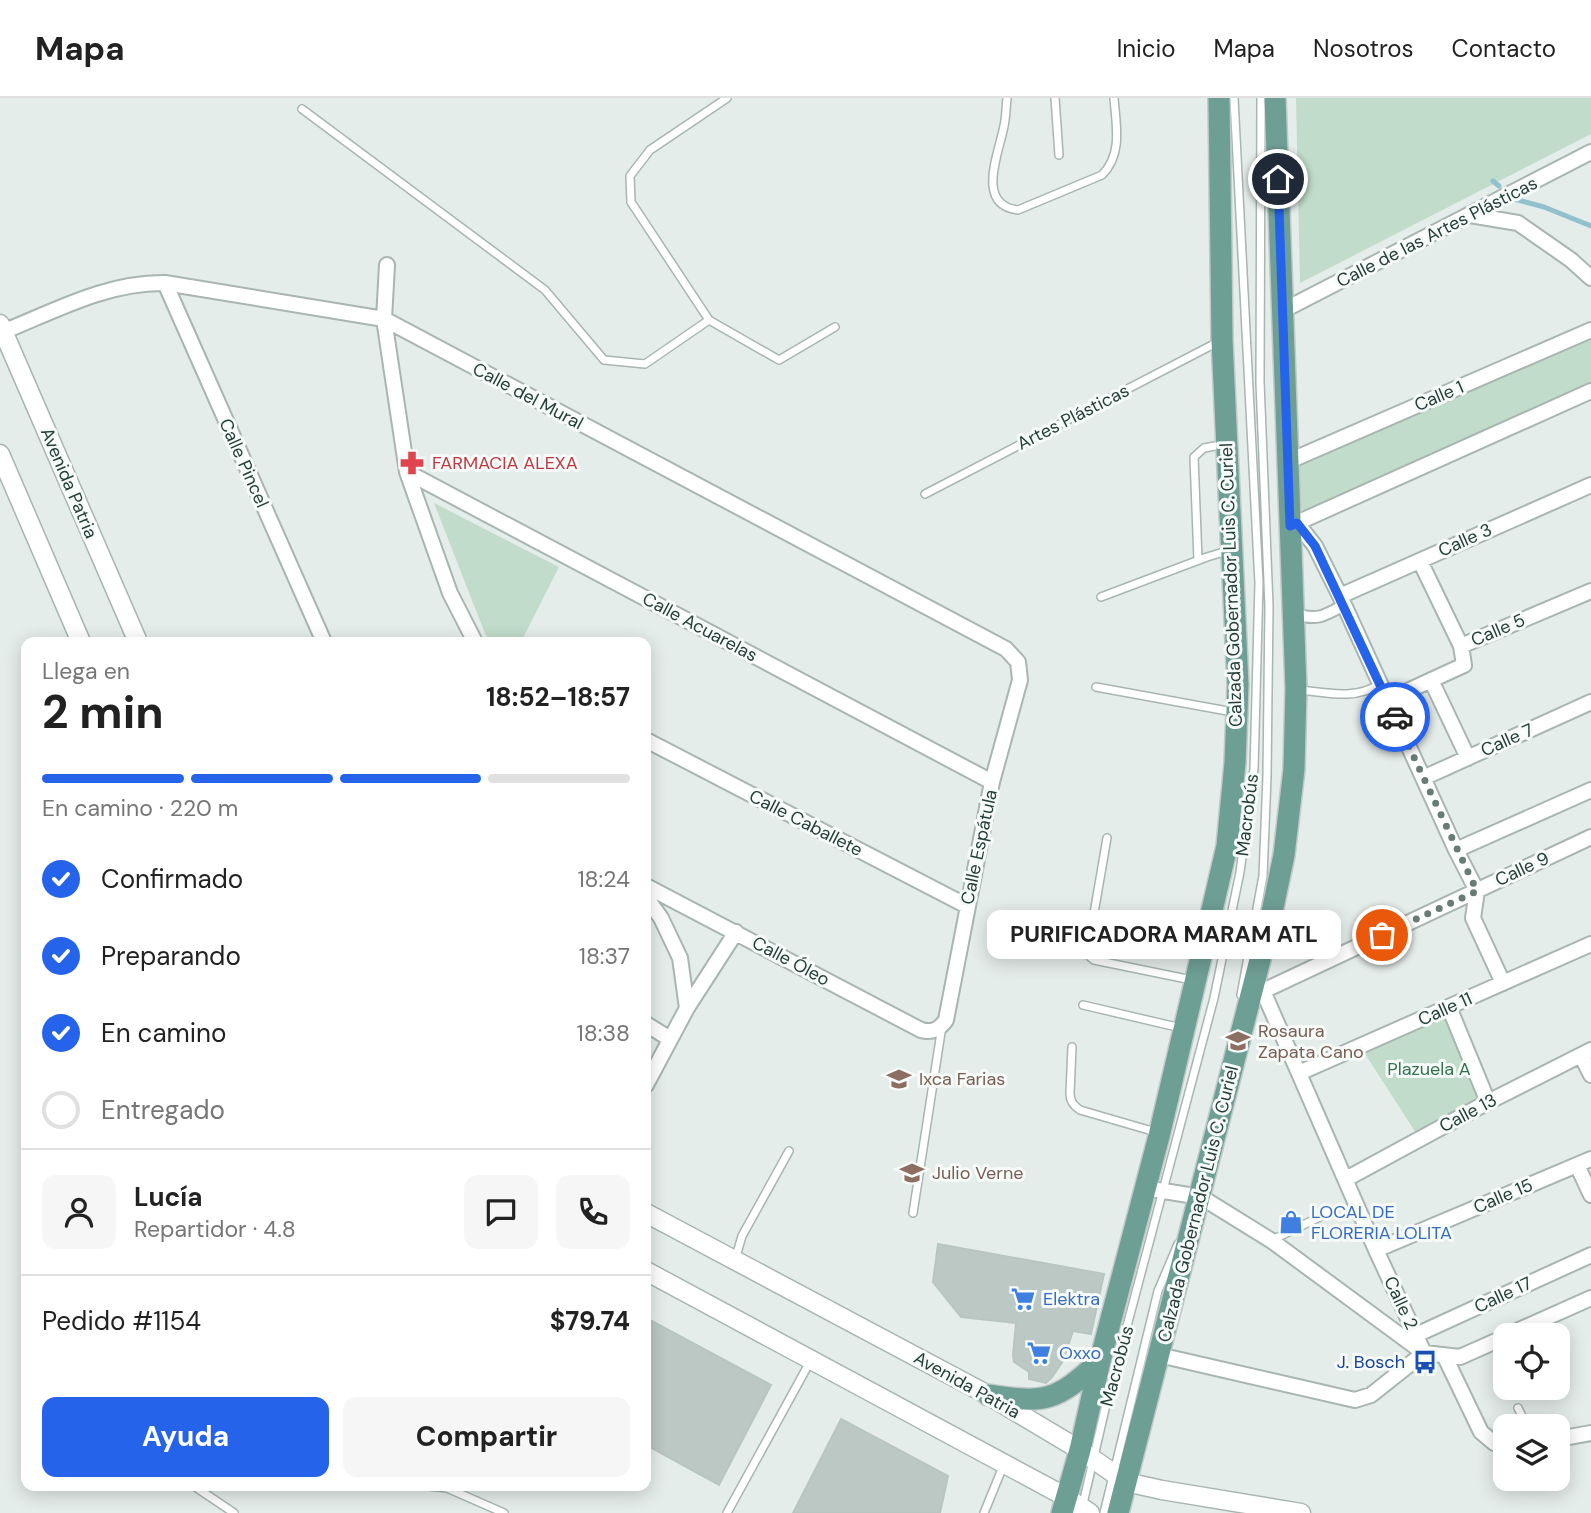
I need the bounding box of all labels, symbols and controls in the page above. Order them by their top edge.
text: Mapa [35,27,125,70]
text: Inicio [1117,33,1176,64]
text: Mapa [1214,33,1275,64]
text: Nosotros [1313,33,1414,64]
text: Contacto [1452,33,1556,64]
pin [1248,149,1308,209]
icon: home [1259,160,1297,198]
street label: Calle de las Artes Plásticas [1332,171,1542,293]
street label: Calle del Mural [469,357,587,435]
street label: Calle 1 [1411,375,1467,417]
street label: Artes Plásticas [1013,378,1133,456]
street label: Calle Pincel [214,415,274,511]
street label: Avenida Patria [35,424,103,542]
street label: Calzada Gobernador Luis C. Curiel [1214,443,1248,727]
pharmacy icon: FARMACIA ALEXA [398,449,426,477]
place label: FARMACIA ALEXA [432,451,578,475]
street label: Calle 3 [1434,518,1496,562]
street label: Calle Acuarelas [638,587,762,667]
street label: Calle 5 [1467,608,1529,652]
text: Llega en [42,656,130,686]
text: 18:52–18:57 [486,680,630,714]
text: 2 min [42,682,164,742]
courier [1360,682,1430,752]
icon: car [1376,698,1414,736]
street label: Calle 7 [1477,718,1537,762]
street label: Macrobús [1230,772,1264,858]
street label: Calle Caballete [745,784,867,862]
street label: Calle Espátula [955,787,1003,907]
text: En camino · 220 m [42,793,238,823]
street label: Calle 9 [1491,846,1553,892]
icon: check [42,860,80,898]
text: Confirmado [101,862,243,896]
text: 18:24 [577,864,630,894]
pin [1352,905,1412,965]
callout: PURIFICADORA MARAM ATL [986,910,1340,960]
icon: bag [1363,916,1401,954]
text: PURIFICADORA MARAM ATL [1010,919,1318,949]
street label: Calle Óleo [748,931,834,991]
icon: check [42,937,80,975]
text: Preparando [101,939,241,973]
text: 18:37 [579,941,630,971]
street label: Calle 11 [1414,986,1476,1032]
icon: check [42,1014,80,1052]
text: En camino [101,1016,226,1050]
text: 18:38 [577,1018,630,1048]
place label: Rosaura Zapata Cano [1258,1019,1364,1064]
school or university icon: Rosaura Zapata Cano [1224,1027,1252,1055]
park label: Plazuela A [1387,1057,1471,1081]
street label: Calzada Gobernador Luis C. Curiel [1152,1063,1244,1345]
school or university icon: Ixca Farias [885,1065,913,1093]
place label: Ixca Farias [919,1067,1005,1091]
street label: Calle 13 [1435,1088,1501,1138]
text: Entregado [101,1093,225,1127]
school or university icon: Julio Verne [898,1159,926,1187]
place label: Julio Verne [932,1161,1023,1185]
street label: Calle 15 [1470,1173,1536,1219]
button: person [42,1175,116,1249]
button: chat [464,1175,538,1249]
button: phone [556,1175,630,1249]
text: Lucía [134,1180,202,1214]
place label: LOCAL DE FLORERIA LOLITA [1311,1200,1452,1245]
shop icon: LOCAL DE FLORERIA LOLITA [1277,1208,1305,1236]
text: Repartidor · 4.8 [134,1214,296,1244]
street label: Calle 17 [1470,1271,1536,1319]
street label: Calle 2 [1378,1273,1424,1333]
supermarket icon: Elektra [1009,1285,1037,1313]
place label: Elektra [1043,1287,1100,1311]
text: Pedido #1154 [42,1304,201,1338]
text: $79.74 [550,1304,630,1338]
street label: Macrobús [1095,1323,1139,1409]
map controls [1493,1323,1570,1491]
button: locate [1493,1323,1570,1400]
supermarket icon: Oxxo [1025,1339,1053,1367]
place label: Oxxo [1059,1341,1101,1365]
street label: Avenida Patria [909,1346,1025,1424]
bus stop icon: J. Bosch [1411,1348,1439,1376]
place label: J. Bosch [1337,1350,1405,1374]
button: Ayuda [42,1397,329,1477]
button: Compartir [343,1397,630,1477]
button: layers [1493,1414,1570,1491]

